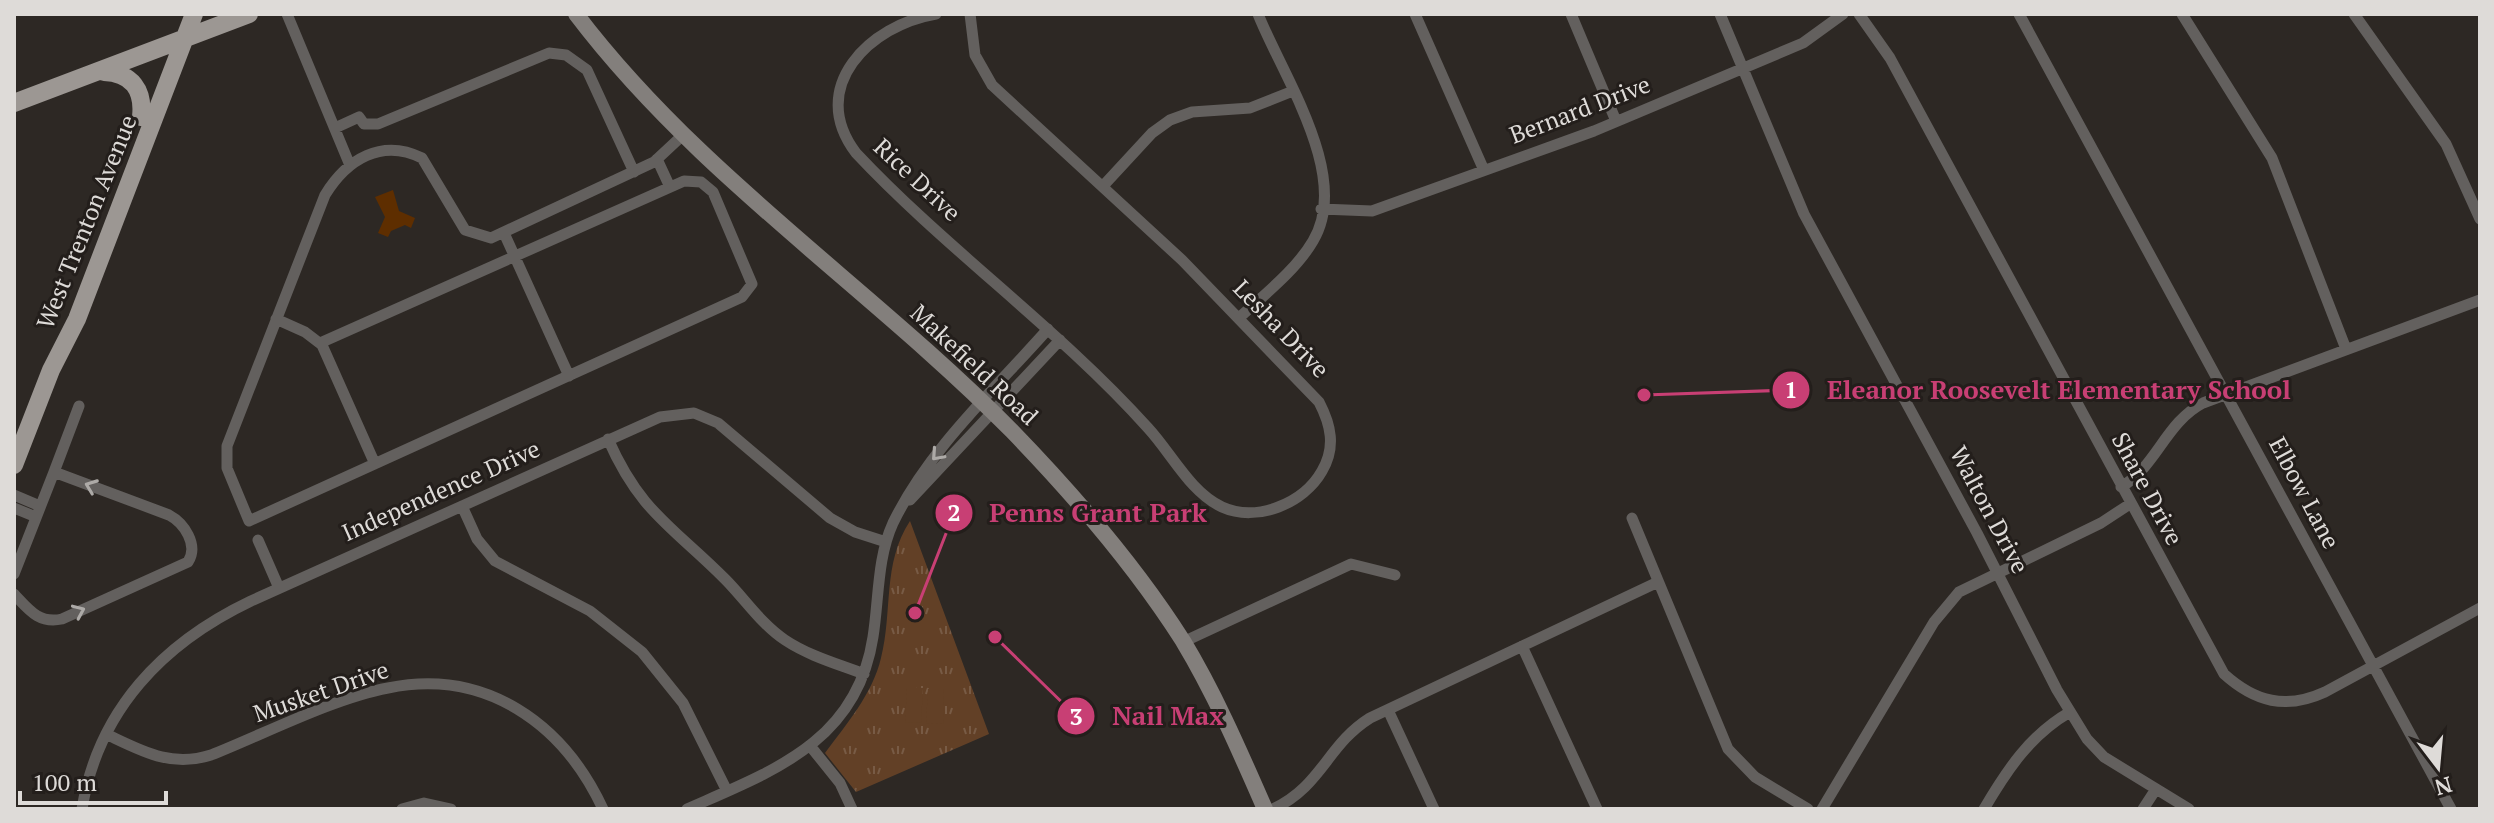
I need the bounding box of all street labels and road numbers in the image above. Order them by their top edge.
street label: Bernard Drive [1505,68,1654,151]
street label: West Trenton Avenue [29,110,144,333]
street label: Rice Drive [867,131,968,228]
street label: Lesha Drive [1227,272,1337,384]
street label: Makefield Road [904,297,1045,432]
street label: Share Drive [2105,427,2191,551]
street label: Elbow Lane [2262,431,2348,554]
street label: Independence Drive [337,432,545,548]
street label: Walton Drive [1943,440,2037,579]
street label: Musket Drive [249,653,393,729]

